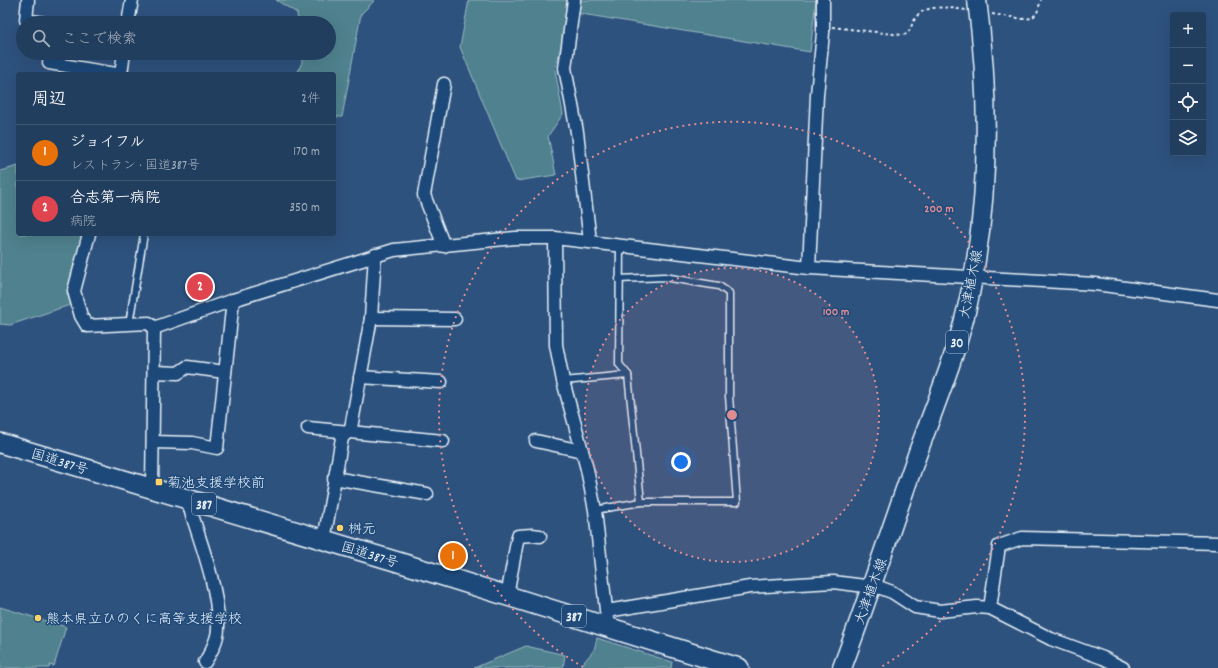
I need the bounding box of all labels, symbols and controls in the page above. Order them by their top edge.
map controls [1170,12,1206,156]
button: + [1170,12,1206,48]
search box [16,16,336,60]
icon: search [30,27,52,49]
text: ここで検索 [62,29,137,51]
button: − [1170,48,1206,84]
button: locate [1170,84,1206,120]
text: 周辺 [32,89,66,113]
text: 2件 [301,90,320,109]
button: layers [1170,120,1206,156]
text: ジョイフル [70,132,145,154]
text: 1 [44,143,46,162]
text: 170 m [293,143,320,162]
text: レストラン · 国道387号 [70,157,200,176]
text: 合志第一病院 [70,188,160,210]
text: 2 [42,199,48,218]
text: 350 m [289,199,320,218]
text: 200 m [924,201,954,218]
text: 病院 [70,213,96,232]
street label: 大津植木線 [955,248,988,321]
pin: 2 [187,272,213,302]
text: 100 m [823,304,849,321]
road number: 30 [946,331,968,353]
centre of rings [725,408,739,422]
street label: 国道387号 [28,445,91,481]
your location [671,452,691,472]
place label: 菊池支援学校前 [167,474,265,494]
marker: 菊池支援学校前 [154,477,164,487]
road number: 387 [192,493,216,515]
place label: 桝元 [348,520,376,540]
marker: 桝元 [335,523,345,533]
street label: 国道387号 [338,538,401,574]
pin: 1 [440,541,466,571]
street label: 大津植木線 [851,555,893,628]
road number: 387 [562,605,586,627]
place label: 熊本県立ひのくに高等支援学校 [46,610,242,630]
marker: 熊本県立ひのくに高等支援学校 [33,613,43,623]

